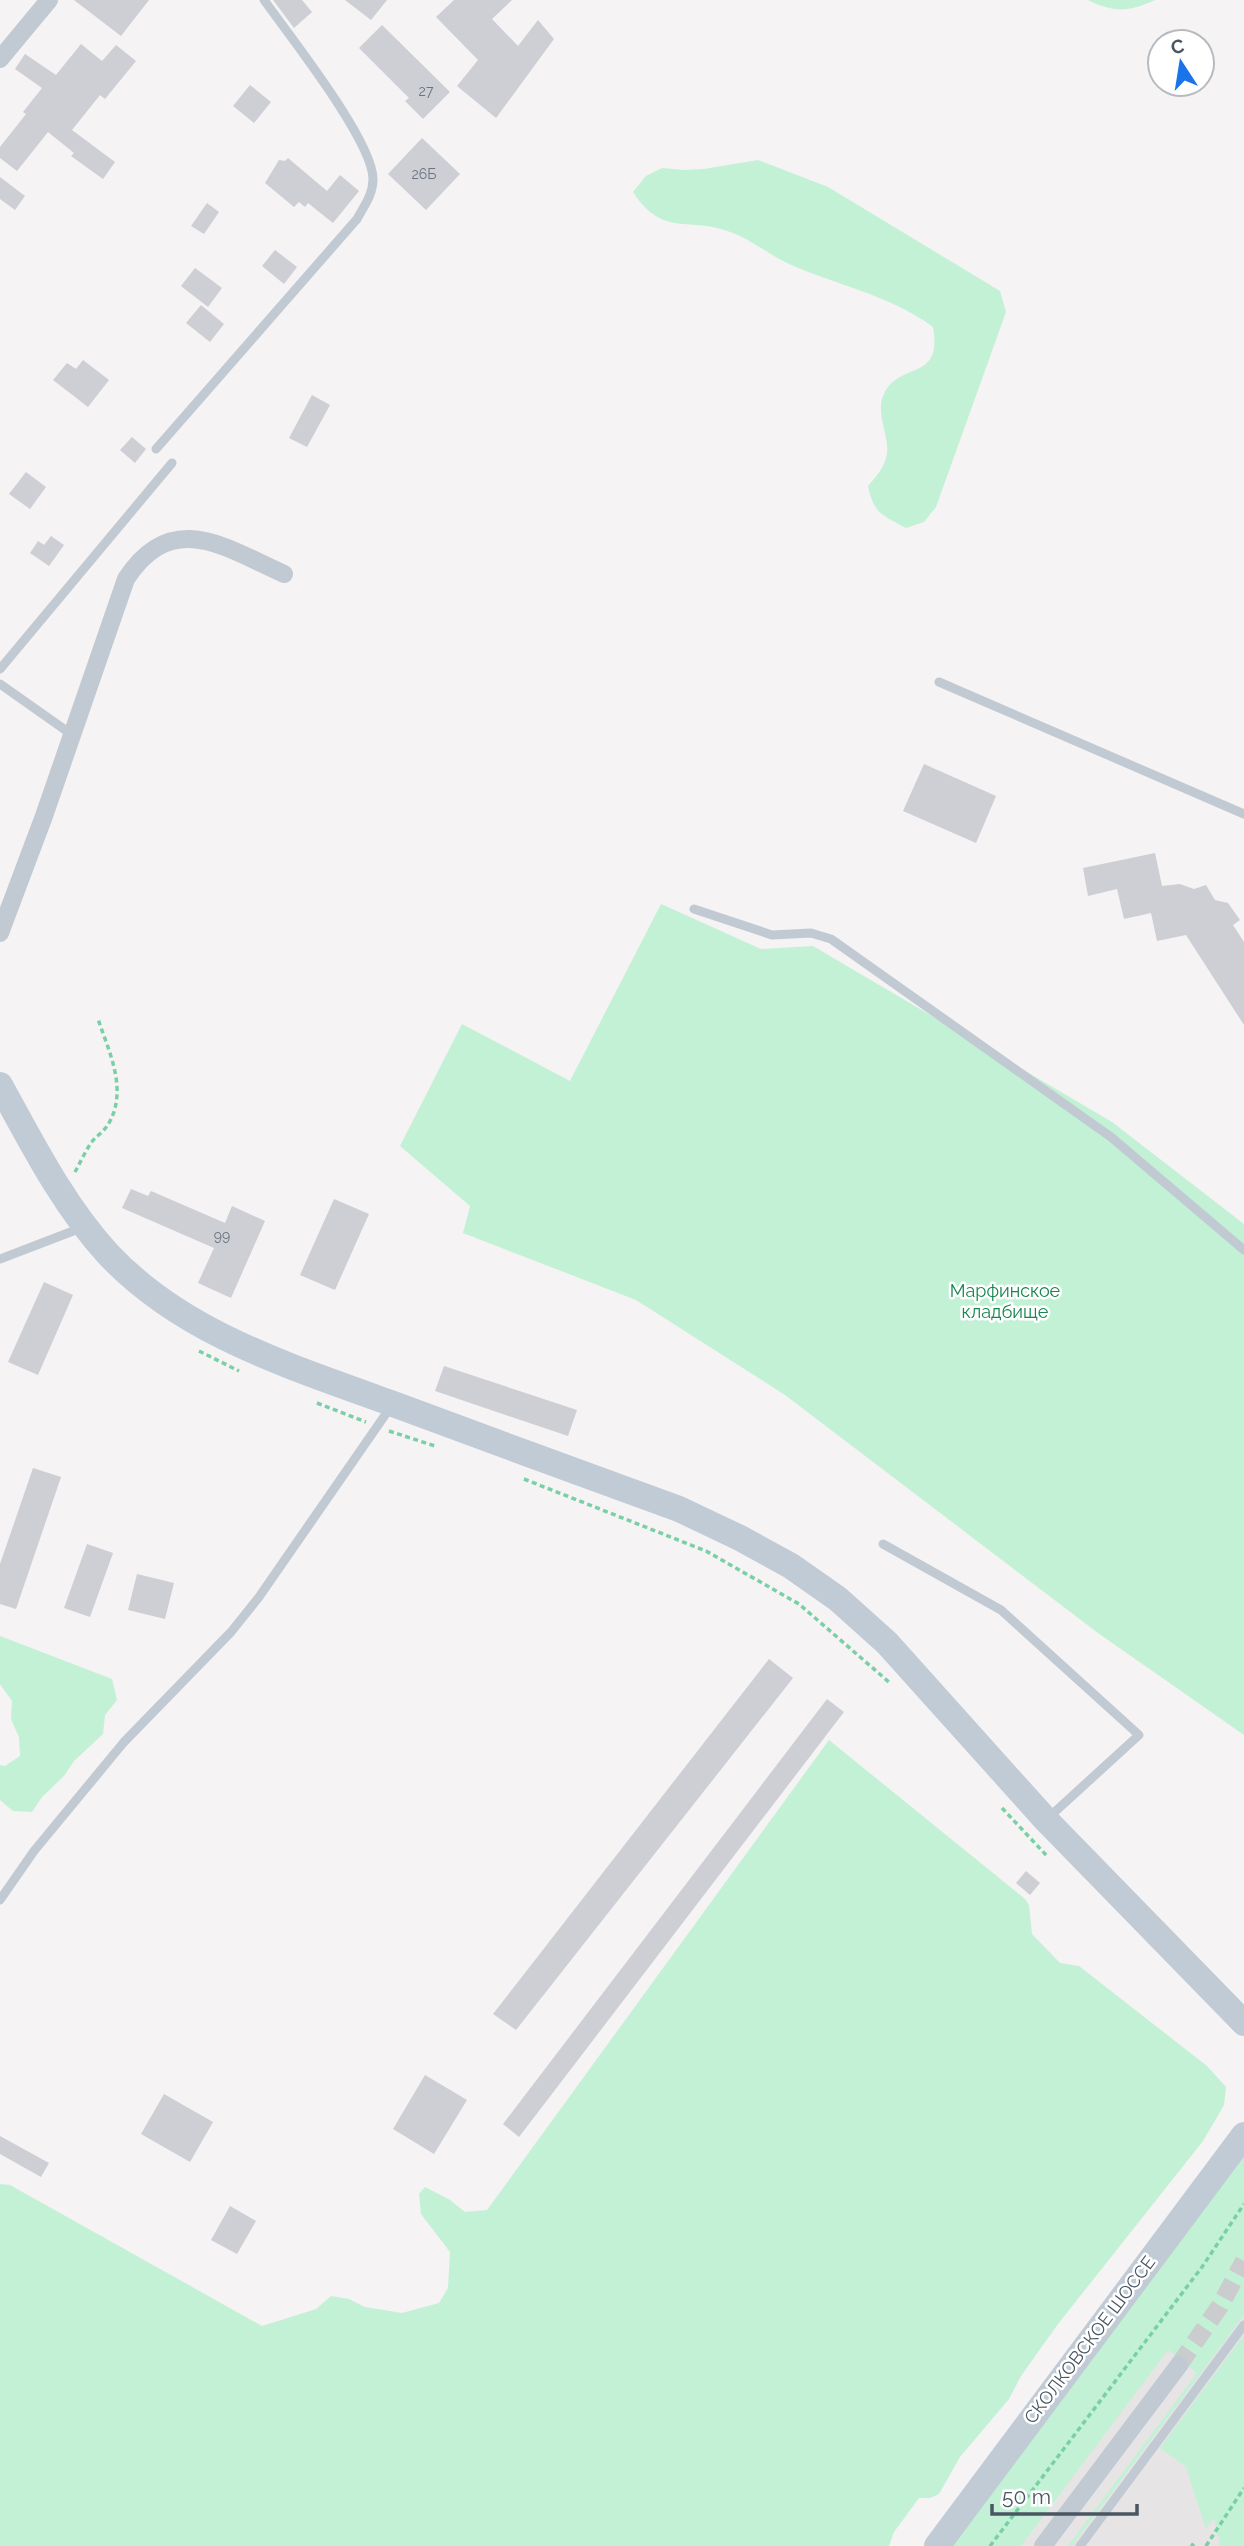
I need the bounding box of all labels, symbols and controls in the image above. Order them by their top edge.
north arrow [1146,28,1216,98]
text: С [1169,34,1186,58]
house number: 27 [419,83,434,99]
house number: 26Б [412,166,436,182]
house number: 99 [214,1228,230,1244]
park label: Марфинское кладбище [950,1280,1061,1322]
street label: СКОЛКОВСКОЕ ШОССЕ [1020,2252,1159,2428]
scale bar [992,2472,1137,2516]
text: 50 m [1002,2484,1051,2509]

